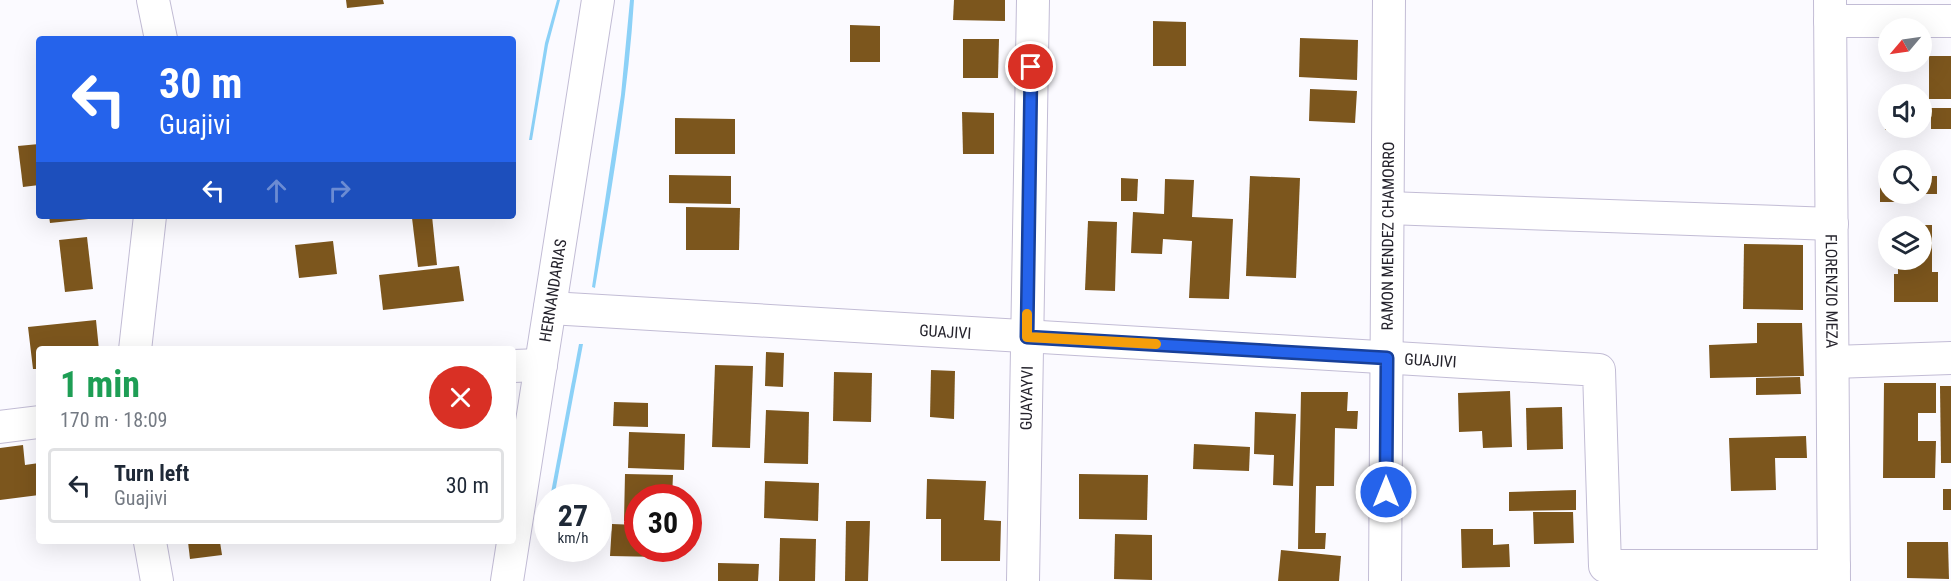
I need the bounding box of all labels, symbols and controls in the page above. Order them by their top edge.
north arrow [1878,18,1932,72]
map controls [1878,18,1932,270]
pin [1005,41,1056,92]
icon: arrive [1014,50,1047,83]
text: 30 m [159,59,242,108]
icon: left [60,60,138,138]
button: sound [1878,84,1932,138]
text: Guajivi [159,109,231,141]
street label: RAMON MENDEZ CHAMORRO [1378,142,1398,331]
button: search [1878,150,1932,204]
icon: left [197,174,230,207]
icon: ahead [260,174,293,207]
icon: right [323,174,356,207]
button: layers [1878,216,1932,270]
street label: FLORENZIO MEZA [1822,234,1841,348]
street label: HERNANDARIAS [536,238,570,343]
street label: GUAJIVI [919,321,972,343]
street label: GUAJIVI [1404,350,1457,372]
text: 1 min [60,364,140,406]
button: close [429,366,492,429]
street label: GUAYAYVI [1017,366,1037,430]
text: 170 m · 18:09 [60,408,167,432]
position arrow [1354,460,1418,524]
text: Turn left [114,461,189,486]
icon: left [63,469,96,502]
text: 30 m [446,473,489,498]
speed limit sign: 30 [624,484,702,562]
text: Guajivi [114,486,167,510]
text: 27 [558,498,588,533]
text: km/h [558,529,588,547]

